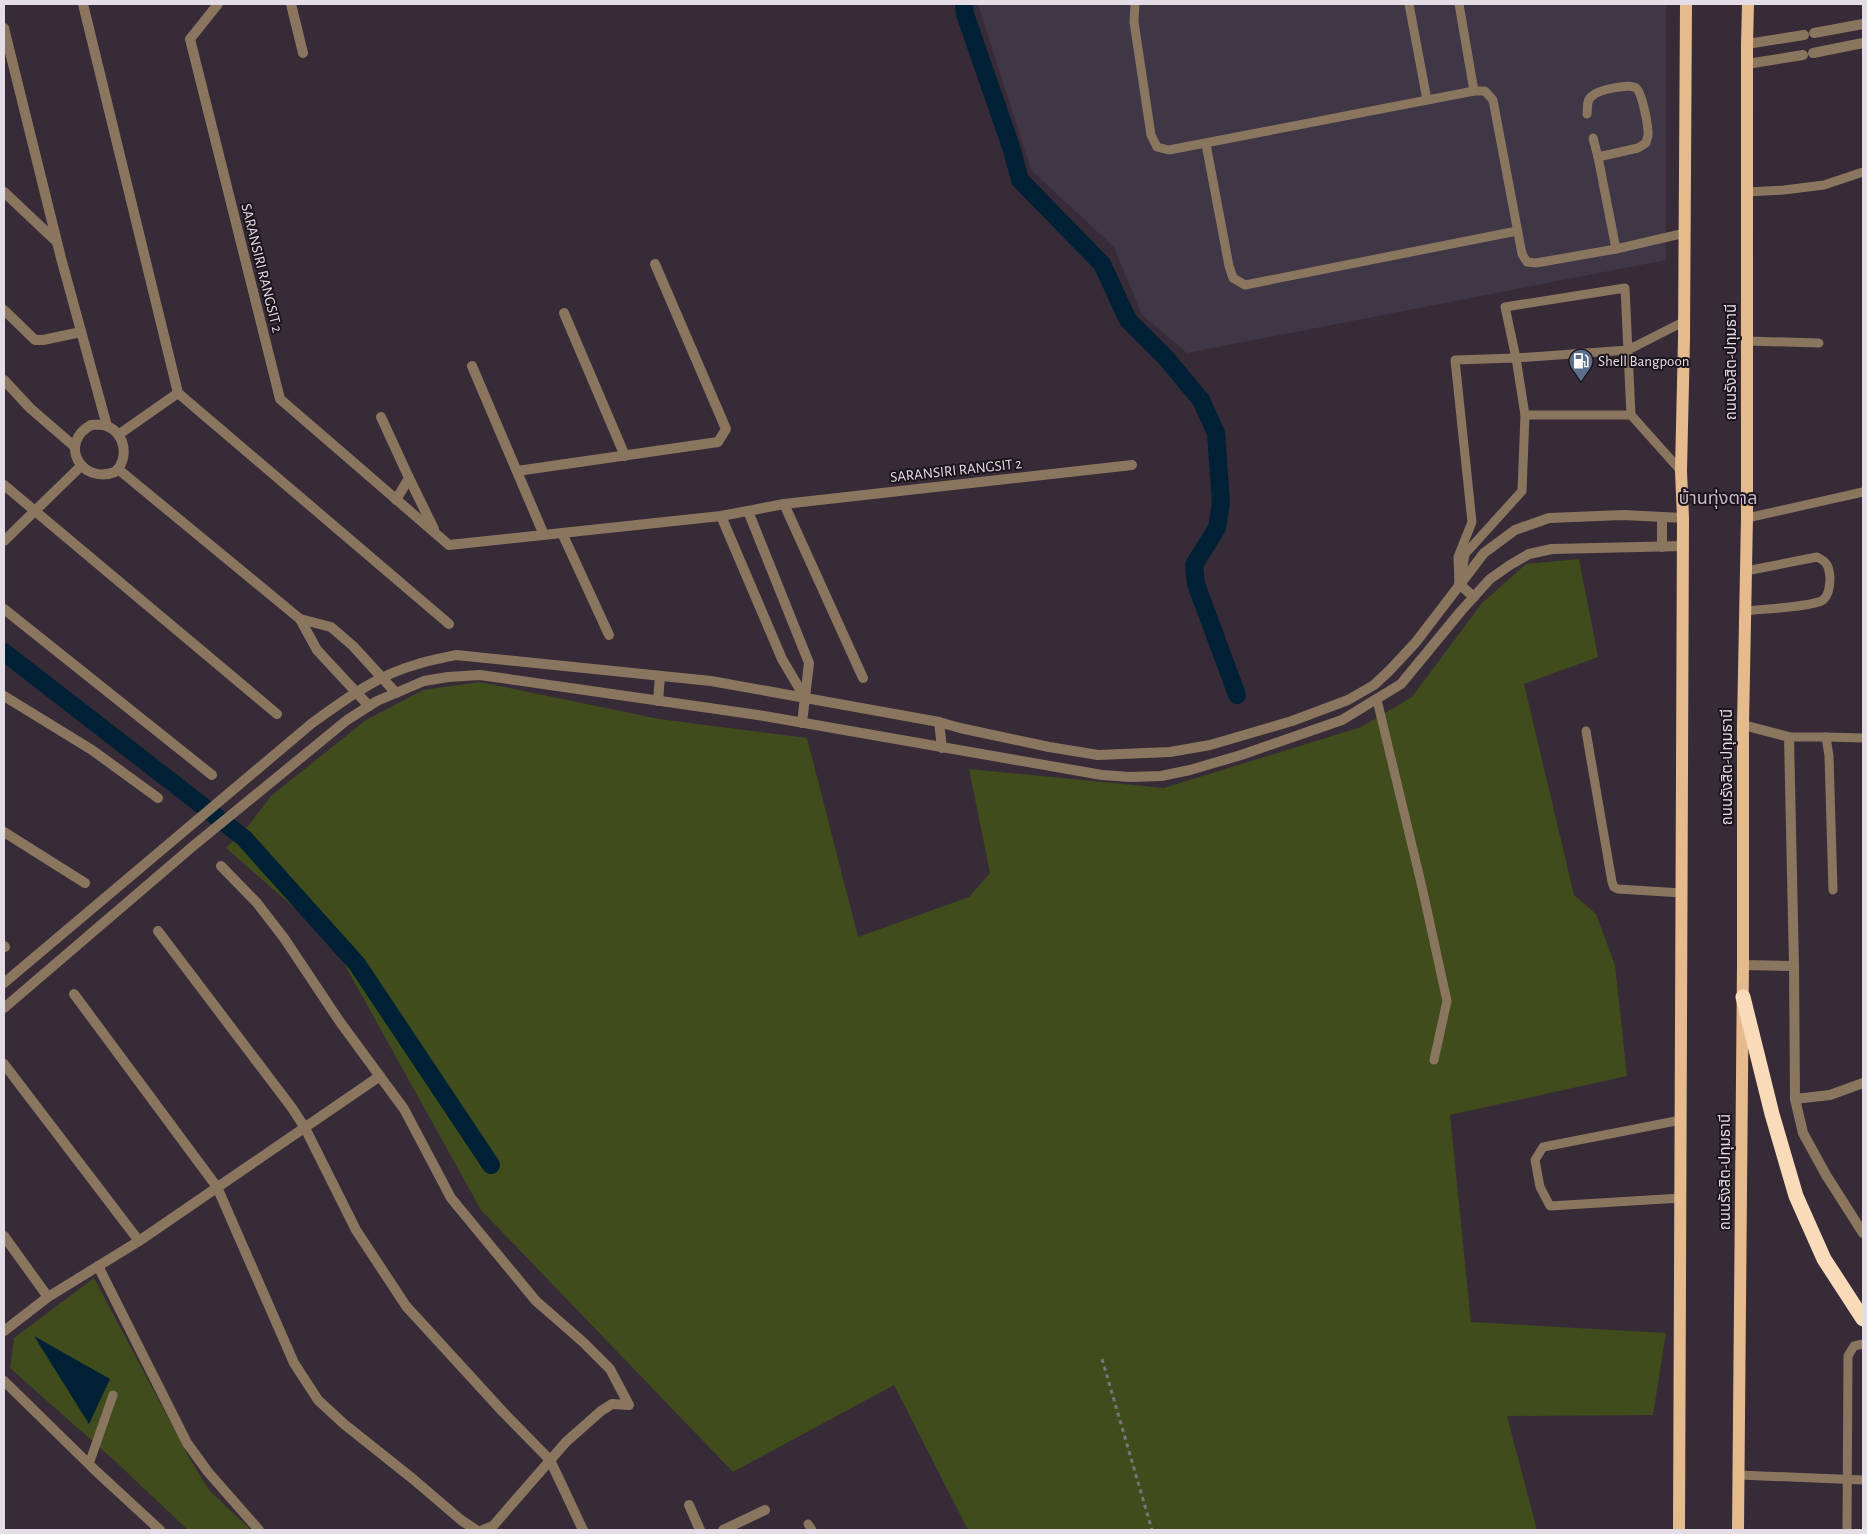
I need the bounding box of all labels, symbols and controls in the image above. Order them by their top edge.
street label: SARANSIRI RANGSIT 2 [238,202,285,334]
street label: ถนนรังสิต-ปทุมธานี [1723,304,1740,420]
fuel station icon: Shell Bangpoon [1568,348,1594,382]
place label: Shell Bangpoon [1598,354,1689,369]
street label: SARANSIRI RANGSIT 2 [889,456,1023,485]
district label: บ้านทุ่งตาล [1679,488,1757,509]
street label: ถนนรังสิต-ปทุมธานี [1719,709,1736,825]
street label: ถนนรังสิต-ปทุมธานี [1717,1114,1734,1230]

